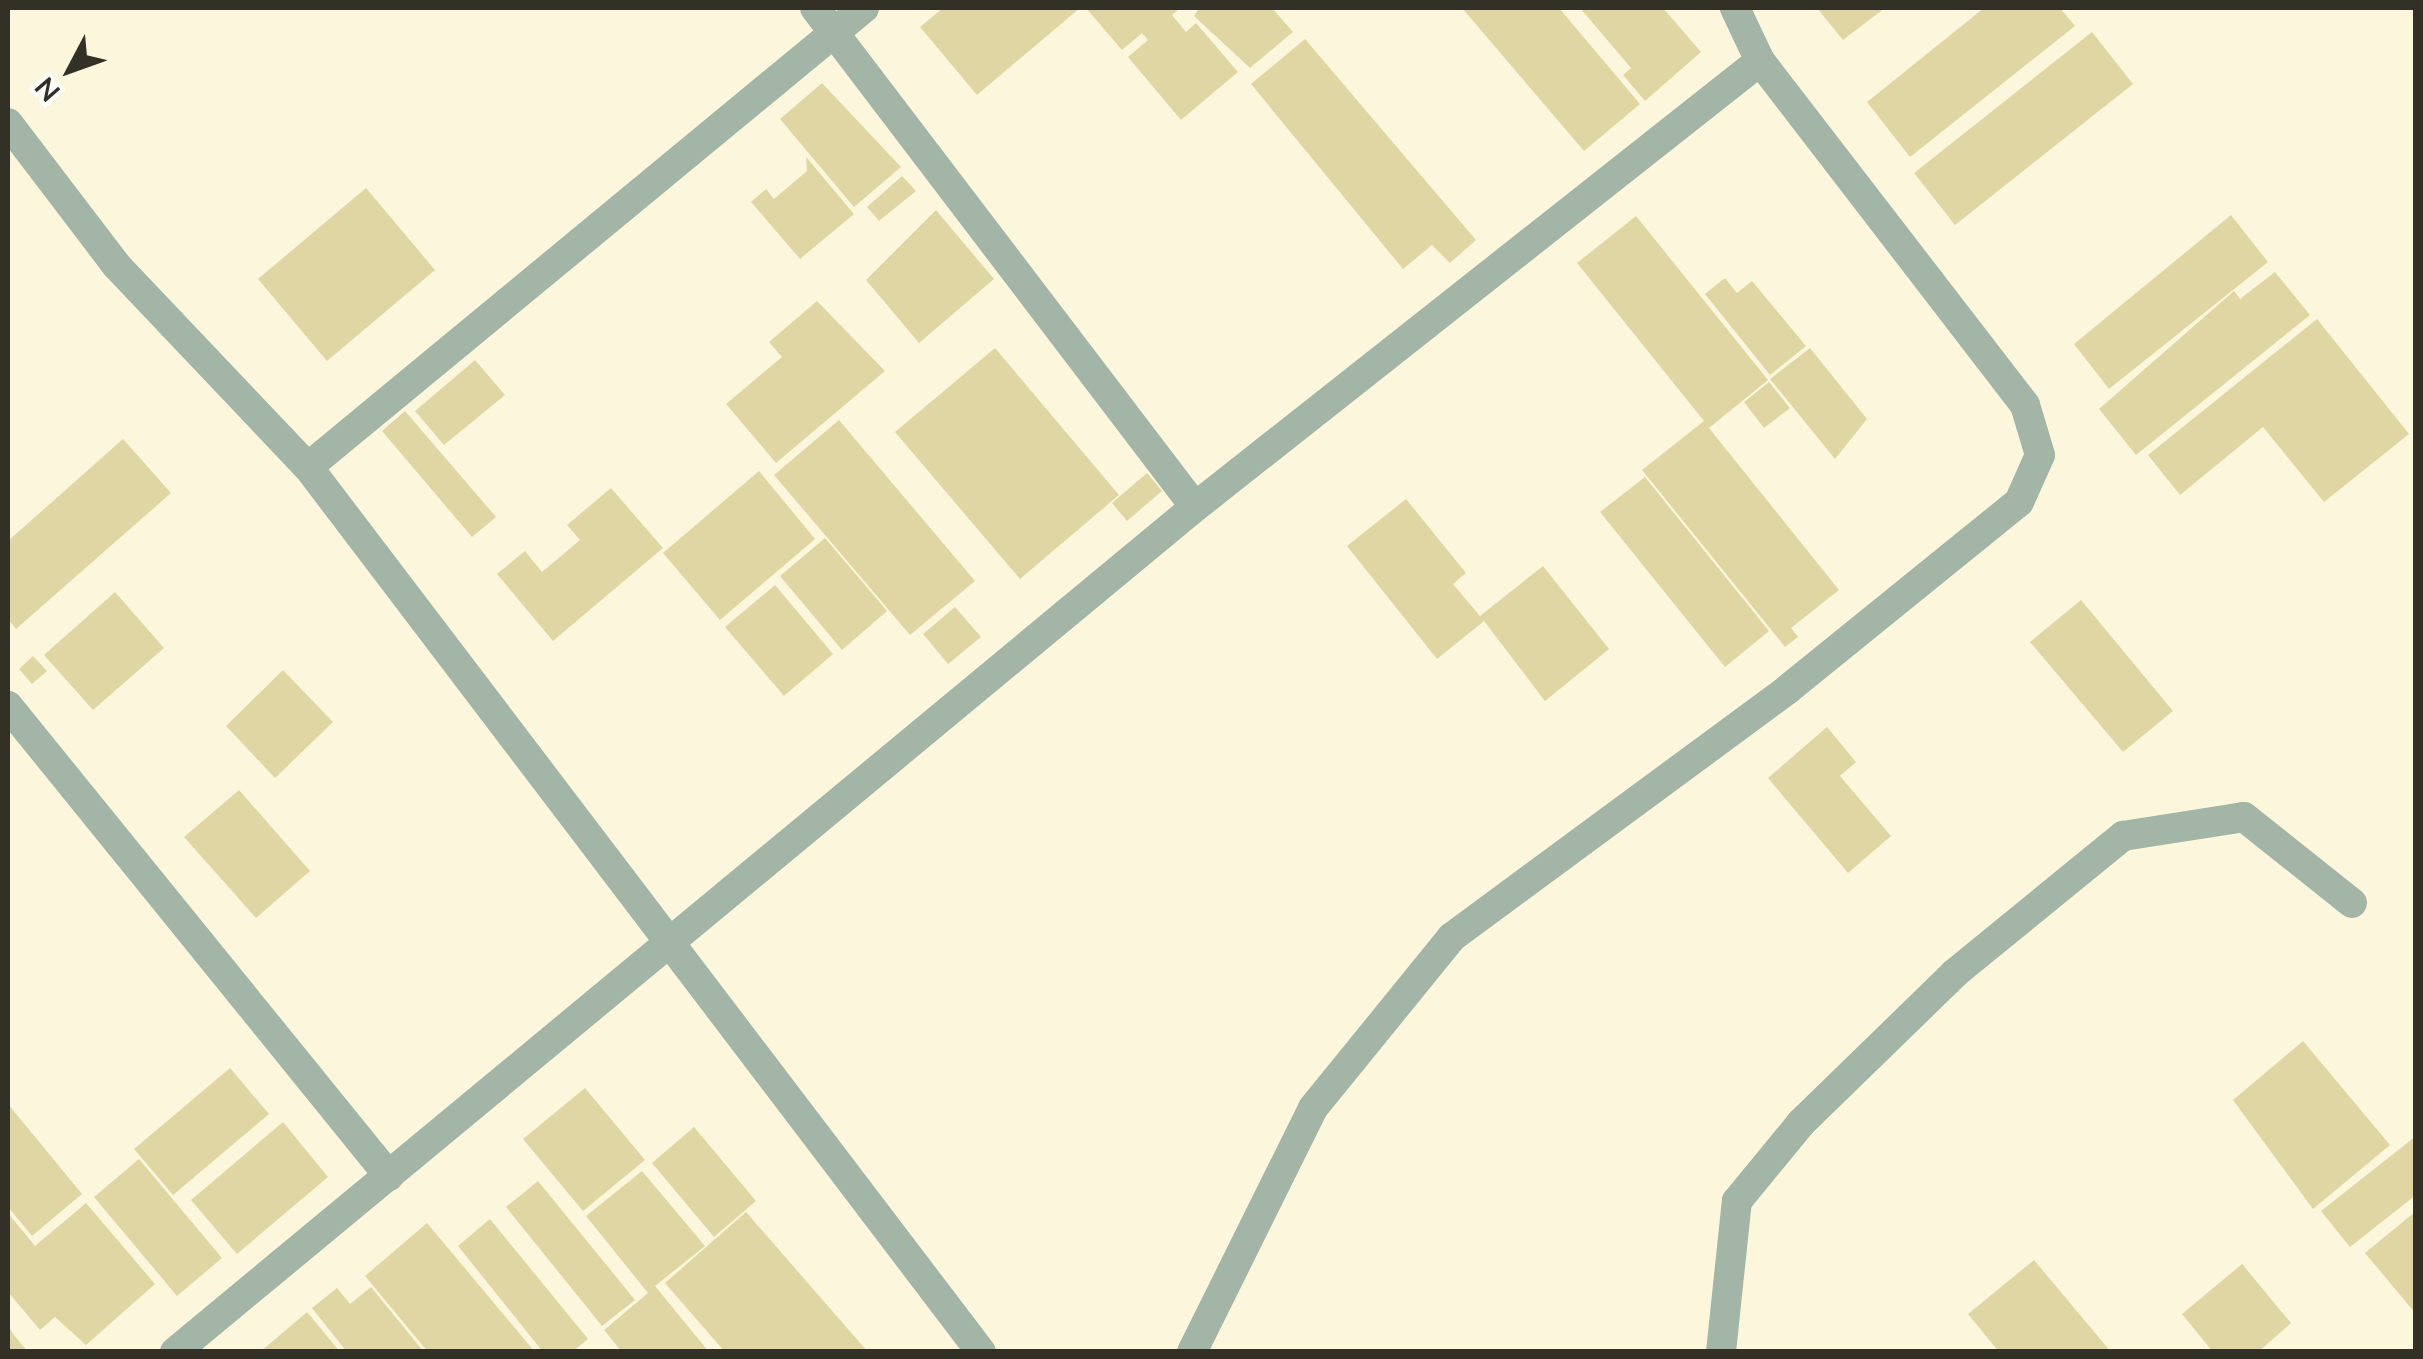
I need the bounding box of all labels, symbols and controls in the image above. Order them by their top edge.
north arrow [20,20,120,120]
text: N [27,71,67,109]

